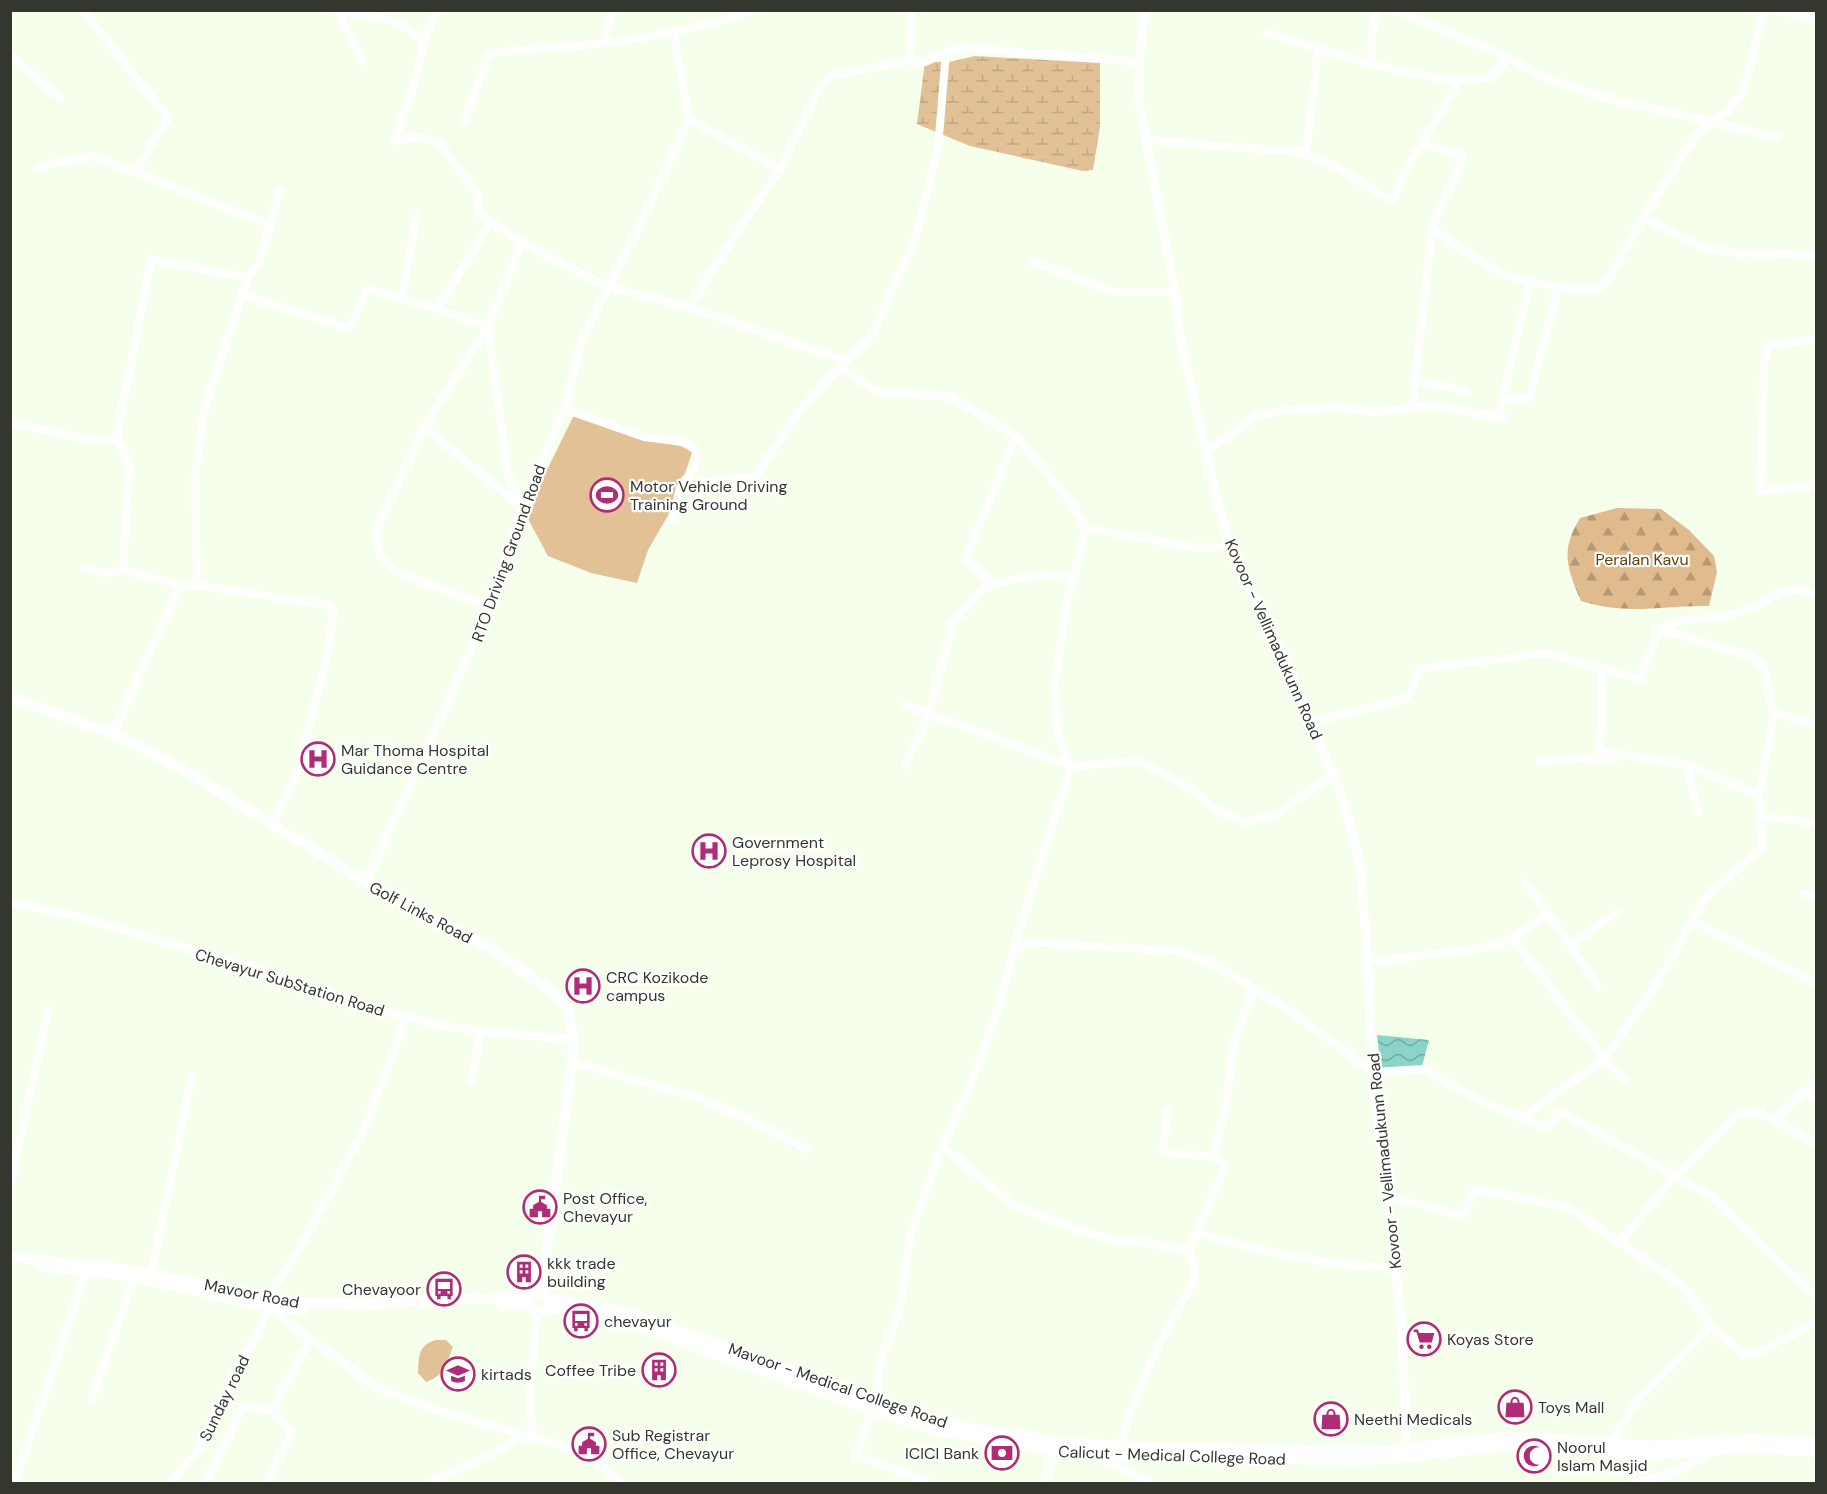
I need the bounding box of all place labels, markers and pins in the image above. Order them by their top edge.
place label: Motor Vehicle Driving Training Ground [630,476,787,515]
sports icon: Motor Vehicle Driving Training Ground [589,477,625,513]
place label: Mar Thoma Hospital Guidance Centre [341,740,489,779]
hospital icon: Mar Thoma Hospital Guidance Centre [300,741,336,777]
place label: Government Leprosy Hospital [732,832,856,871]
hospital icon: Government Leprosy Hospital [691,833,727,869]
place label: CRC Kozikode campus [606,967,708,1006]
hospital icon: CRC Kozikode campus [565,968,601,1004]
place label: Post Office, Chevayur [563,1188,648,1227]
public building icon: Post Office, Chevayur [522,1189,558,1225]
place label: kkk trade building [547,1253,615,1292]
building icon: kkk trade building [506,1254,542,1290]
bus stop icon: Chevayoor [426,1271,462,1307]
place label: Chevayoor [342,1279,421,1300]
bus stop icon: chevayur [563,1303,599,1339]
place label: chevayur [604,1311,672,1332]
supermarket icon: Koyas Store [1406,1321,1442,1357]
place label: Koyas Store [1447,1329,1534,1350]
building icon: Coffee Tribe [641,1352,677,1388]
school or university icon: kirtads [440,1356,476,1392]
place label: Coffee Tribe [545,1360,636,1381]
place label: kirtads [481,1364,532,1385]
shop icon: Toys Mall [1497,1389,1533,1425]
place label: Toys Mall [1538,1397,1604,1418]
shop icon: Neethi Medicals [1313,1401,1349,1437]
place label: Neethi Medicals [1354,1409,1472,1430]
place label: Sub Registrar Office, Chevayur [612,1425,734,1464]
public building icon: Sub Registrar Office, Chevayur [571,1426,607,1462]
bank icon: ICICI Bank [984,1435,1020,1471]
place label: Noorul Islam Masjid [1557,1437,1648,1476]
mosque icon: Noorul Islam Masjid [1516,1438,1552,1474]
place label: ICICI Bank [905,1443,979,1464]

